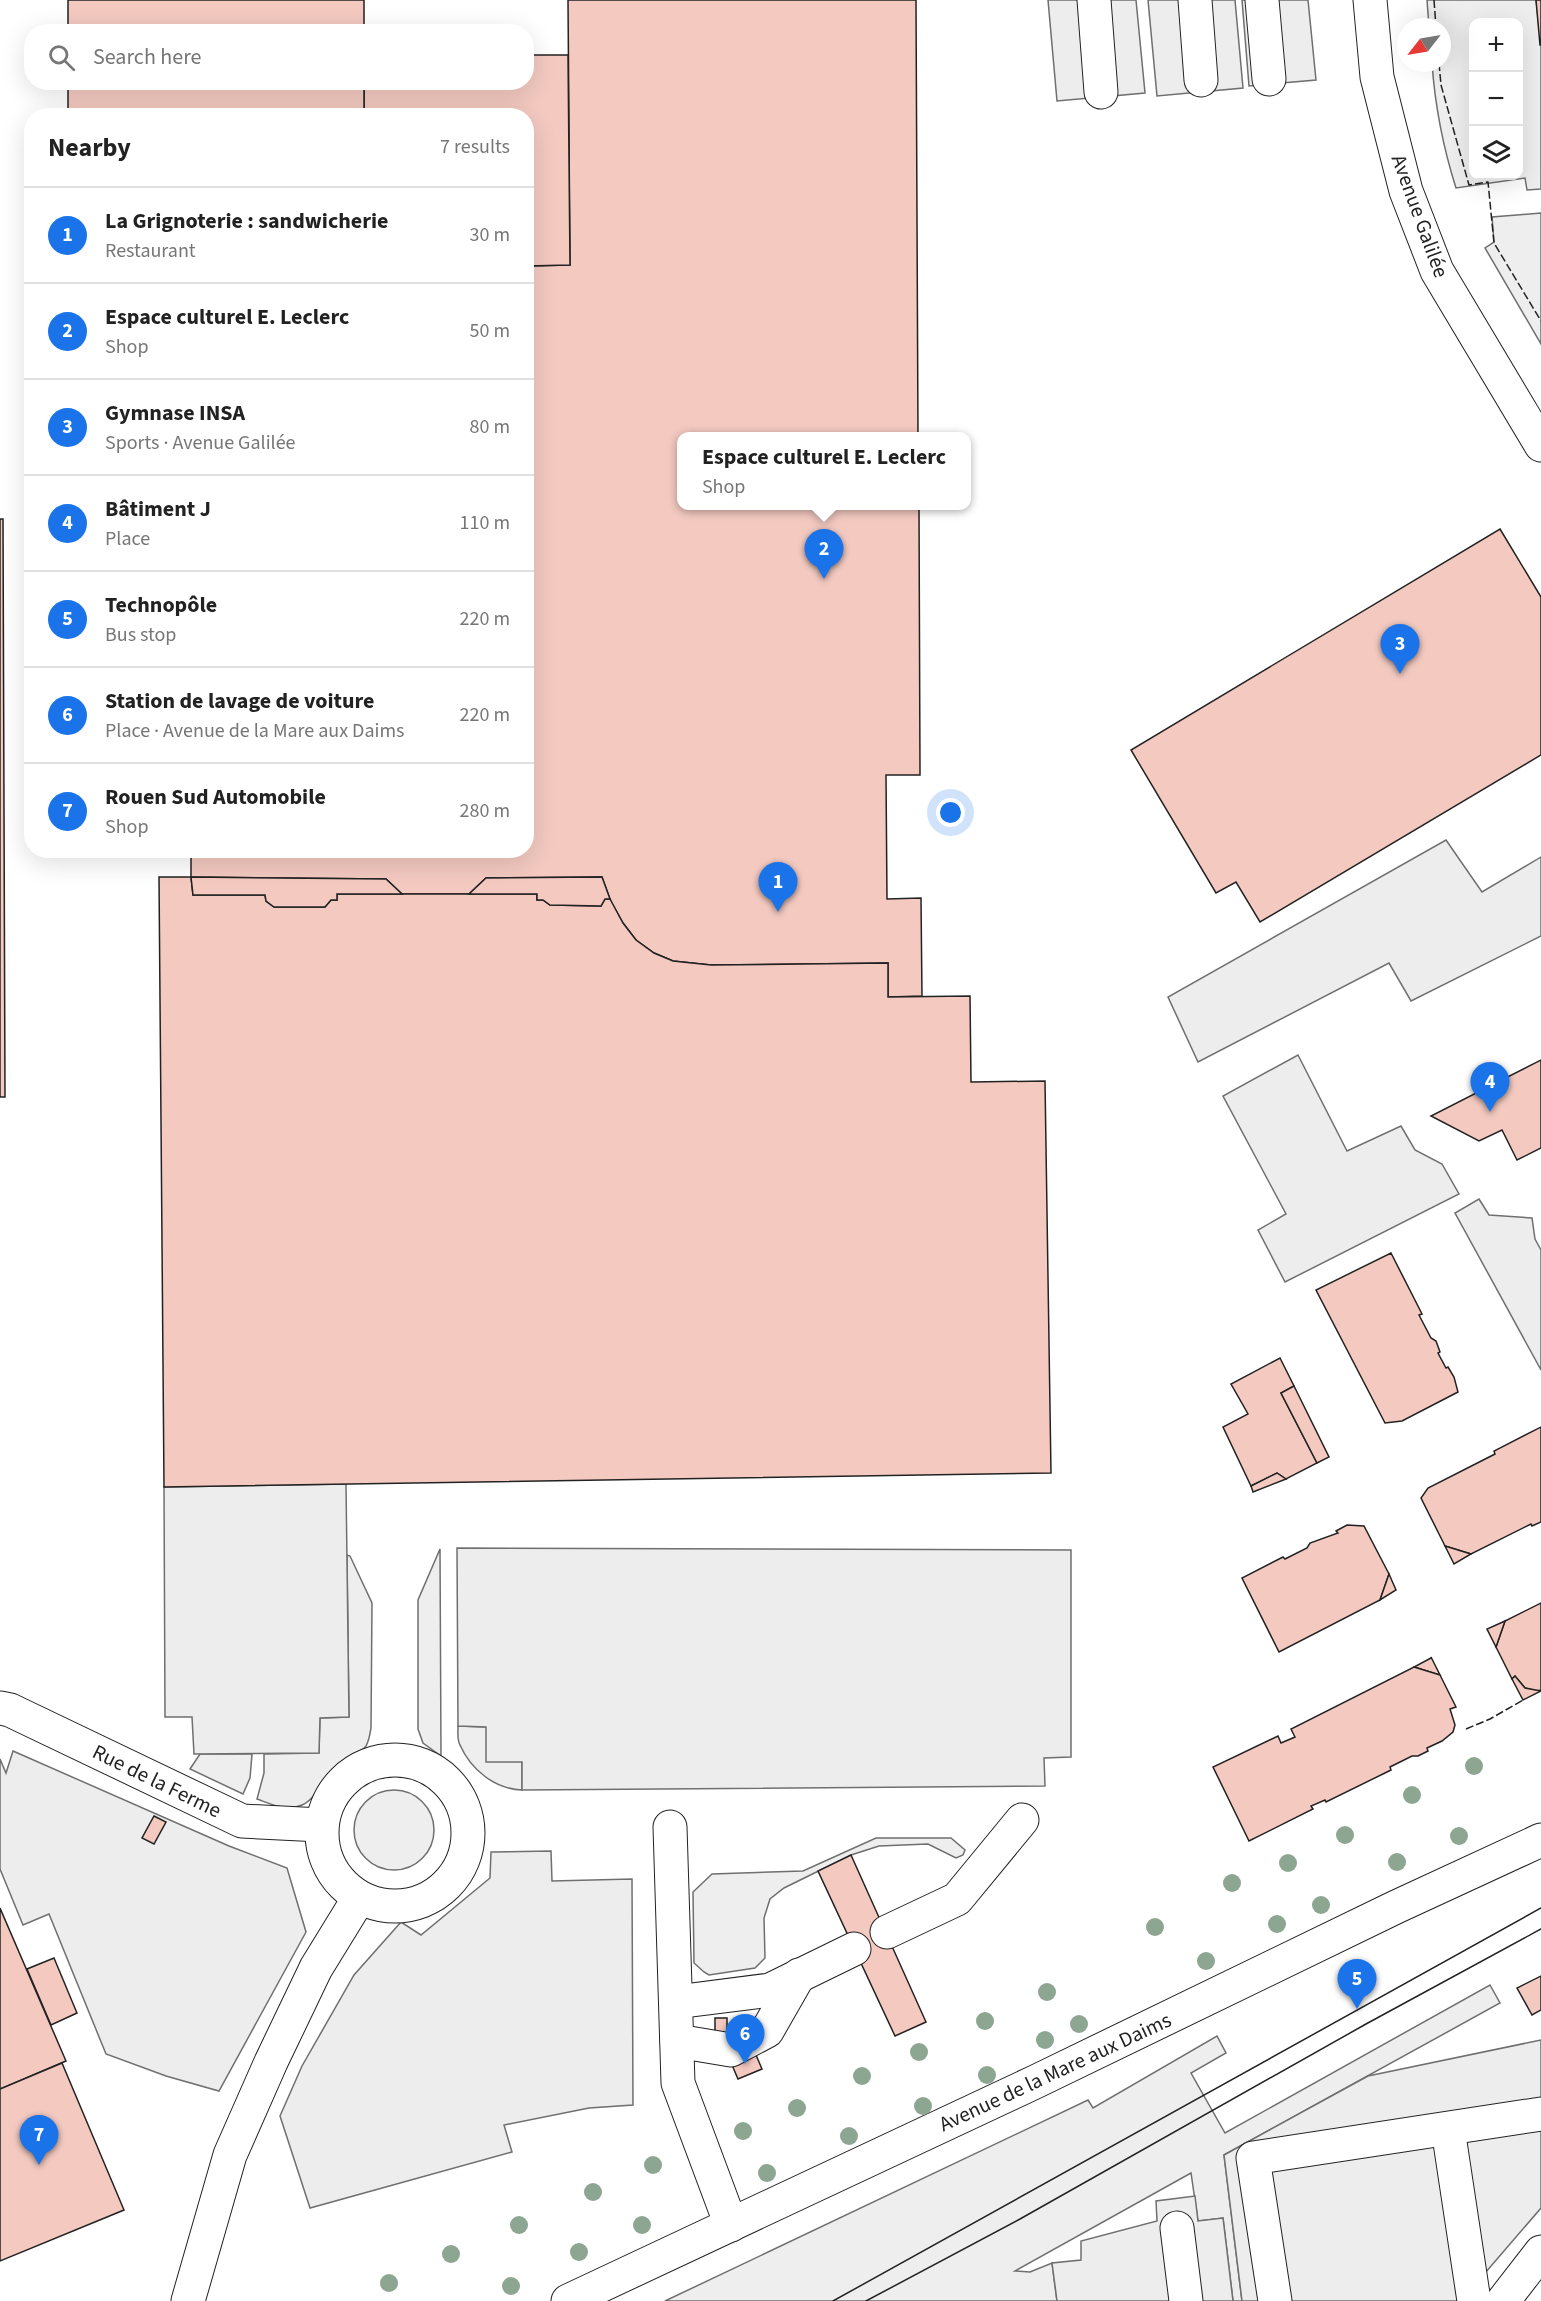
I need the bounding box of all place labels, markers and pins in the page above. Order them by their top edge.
pin: 2 [804,530,844,579]
pin: 3 [1380,624,1420,674]
pin: 1 [758,862,798,912]
pin: 4 [1470,1062,1510,1112]
pin: 5 [1338,1960,1376,2009]
pin: 6 [726,2014,764,2064]
pin: 7 [20,2116,58,2165]

